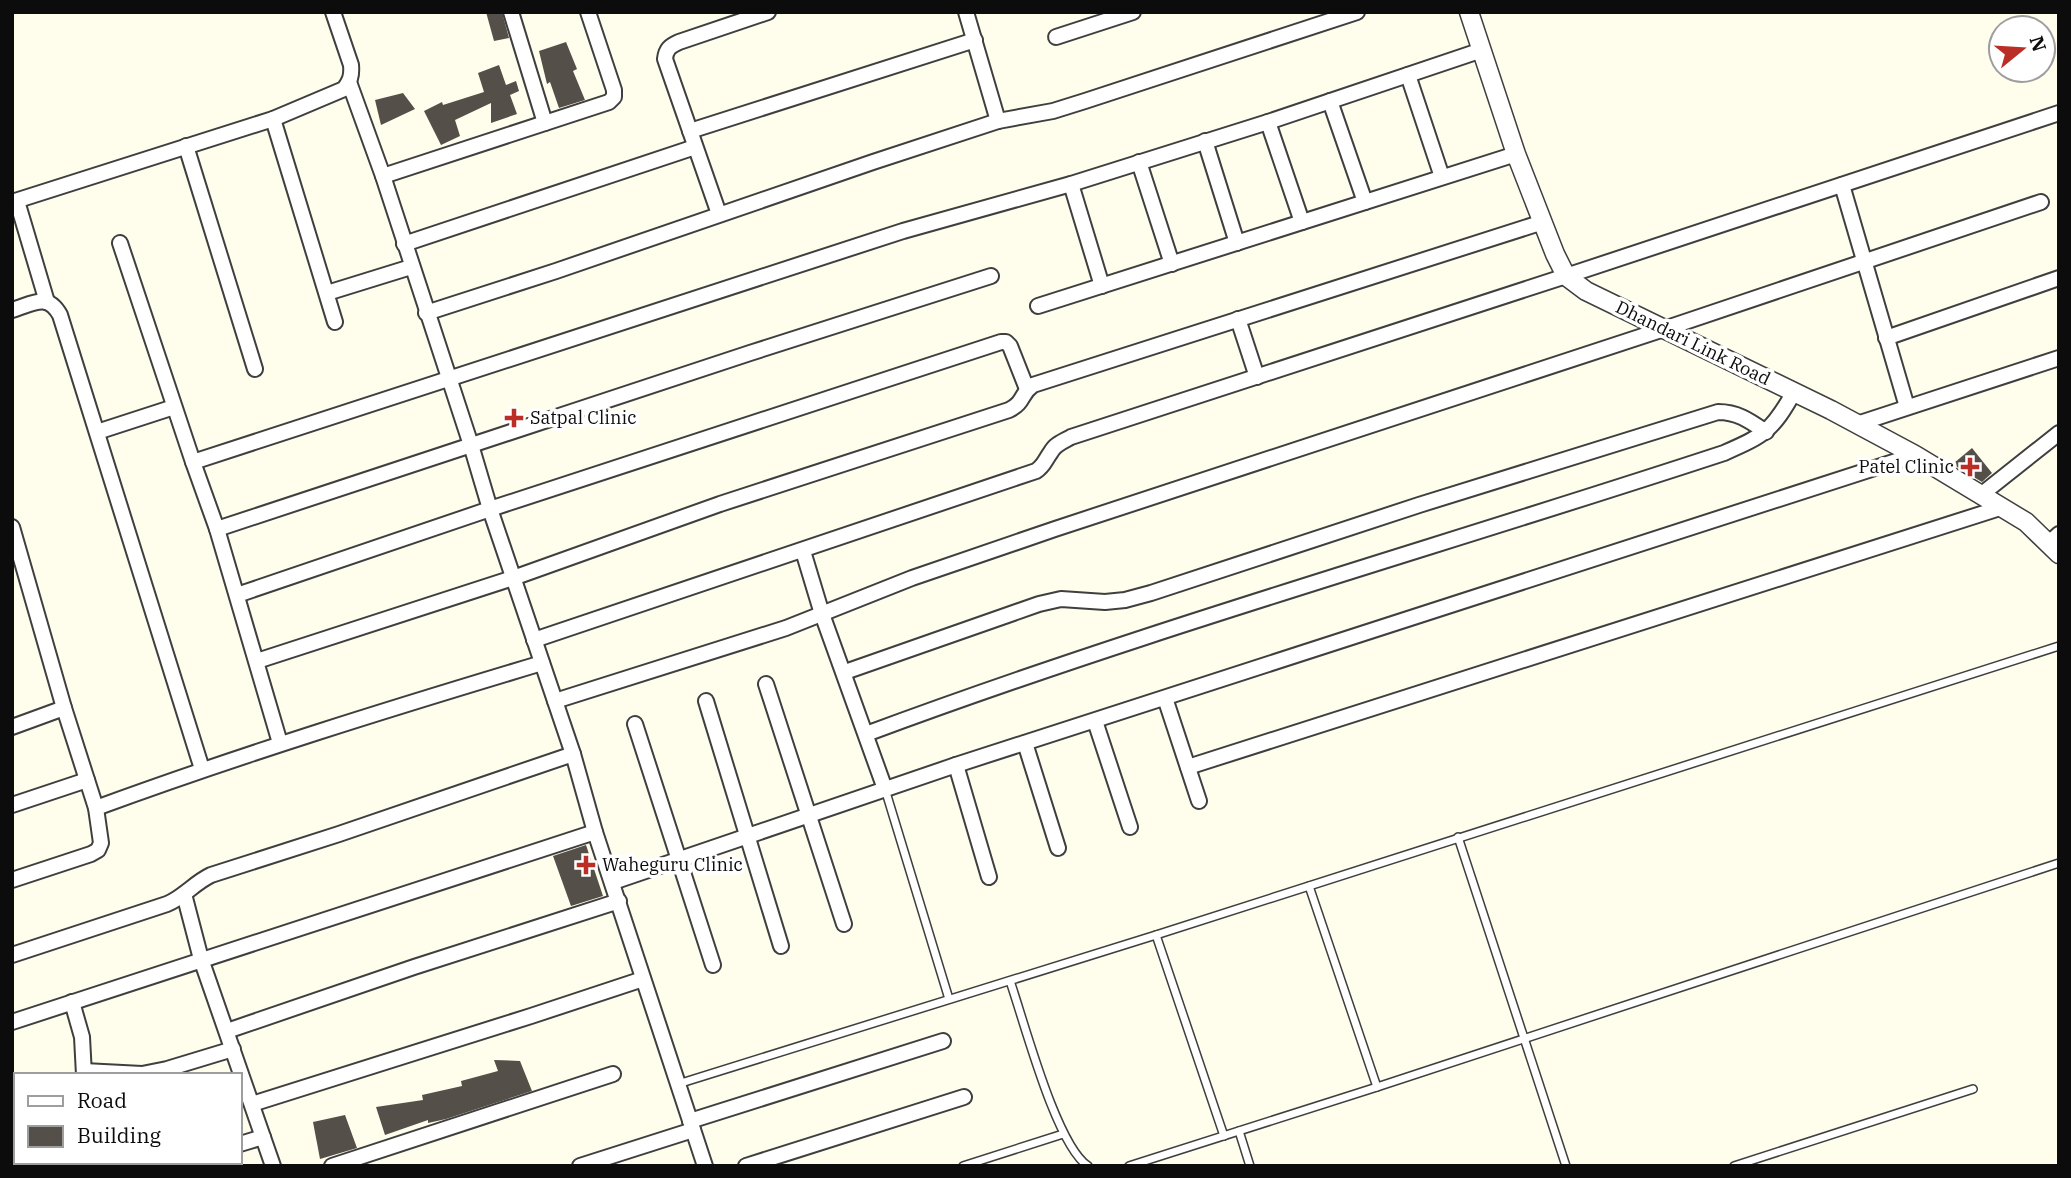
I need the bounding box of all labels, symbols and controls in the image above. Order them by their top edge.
north arrow [1987,14,2057,84]
text: N [2024,33,2052,55]
street label: Dhandari Link Road [1612,295,1774,390]
place label: Satpal Clinic [530,406,636,429]
marker: Satpal Clinic [504,408,524,428]
place label: Patel Clinic [1859,455,1954,478]
marker: Patel Clinic [1960,457,1980,477]
place label: Waheguru Clinic [602,853,743,876]
marker: Waheguru Clinic [576,855,596,875]
legend [14,1073,242,1164]
text: Road [77,1086,127,1114]
text: Building [77,1121,162,1149]

